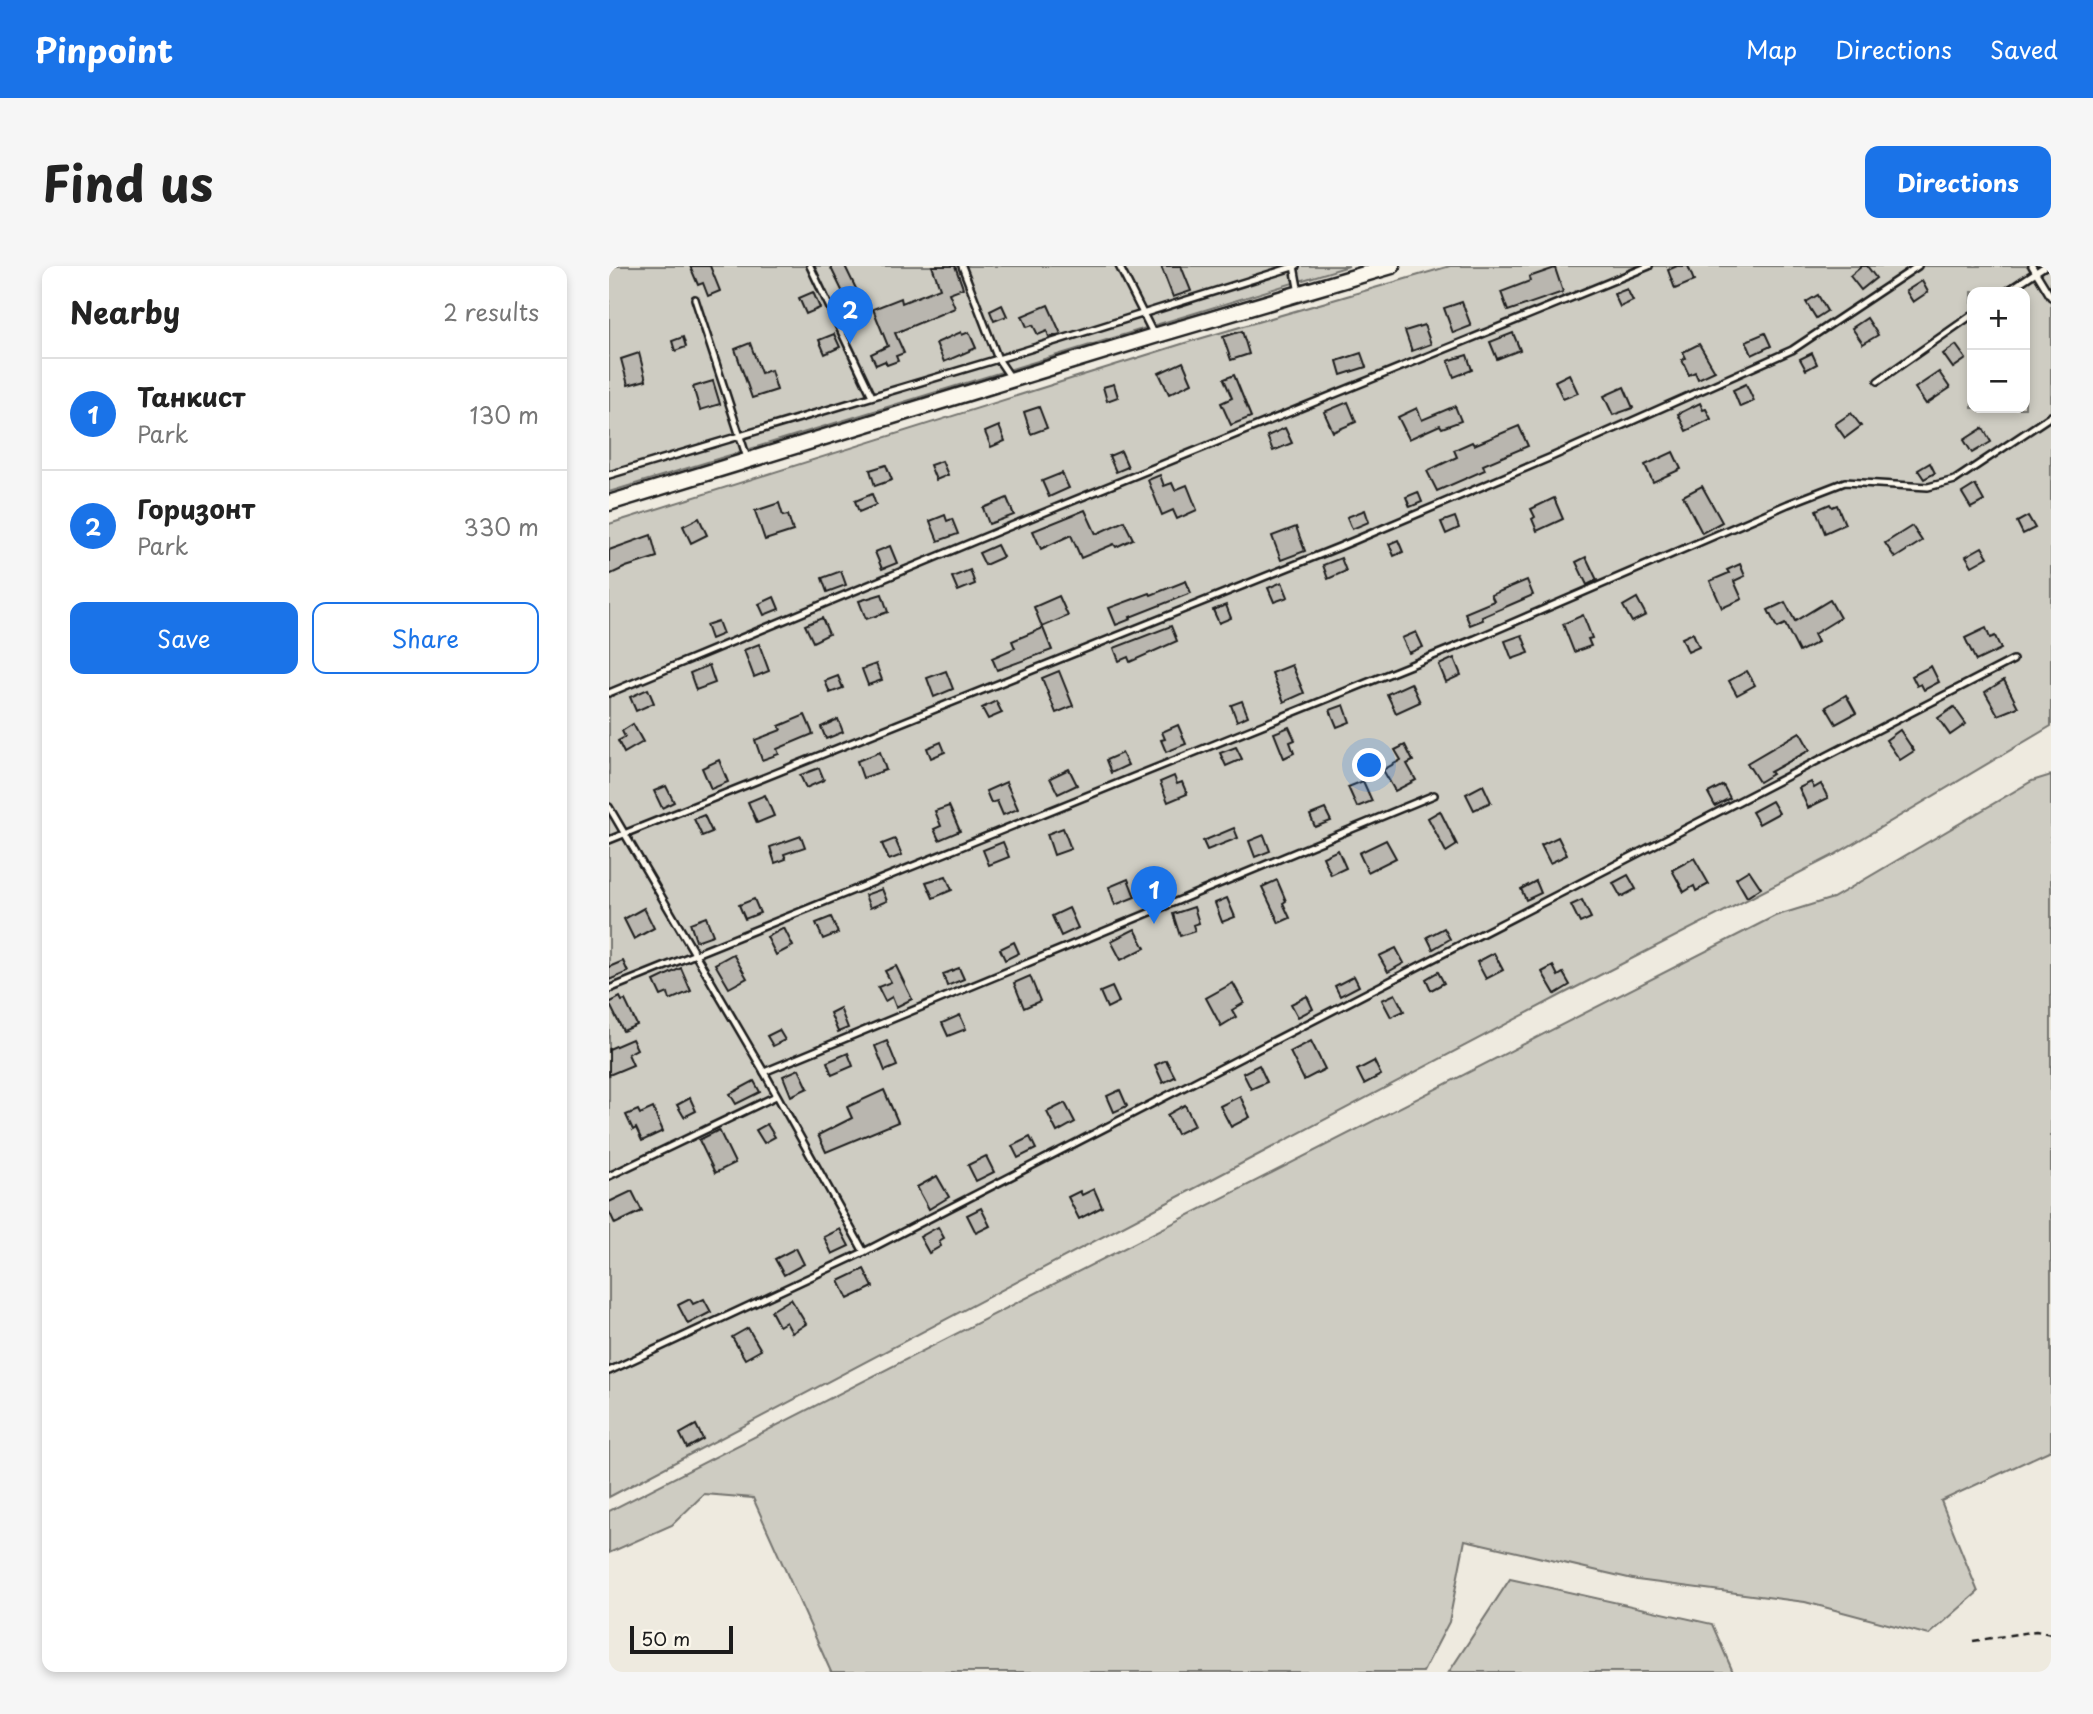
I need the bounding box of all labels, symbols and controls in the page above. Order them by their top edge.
text: Pinpoint [35,24,173,74]
text: Map [1746,31,1797,67]
text: Directions [1835,31,1952,67]
text: Saved [1990,31,2058,67]
text: Find us [42,145,213,219]
button: Directions [1865,146,2051,218]
pin: 2 [827,286,873,344]
map controls [1967,287,2030,413]
button: + [1967,287,2030,350]
text: Nearby [70,289,180,334]
text: 2 results [443,294,539,329]
button: − [1967,350,2030,413]
text: Танкист [137,377,245,416]
text: 1 [88,397,99,432]
text: 130 m [469,397,539,432]
text: Park [137,416,188,451]
text: Горизонт [137,489,255,528]
text: 2 [85,509,101,544]
text: 330 m [463,509,539,544]
text: Park [137,528,188,563]
button: Save [70,602,298,674]
button: Share [312,602,539,674]
your location [1352,748,1386,782]
pin: 1 [1131,866,1177,924]
scale bar [630,1623,733,1655]
text: 50 m [641,1624,690,1652]

